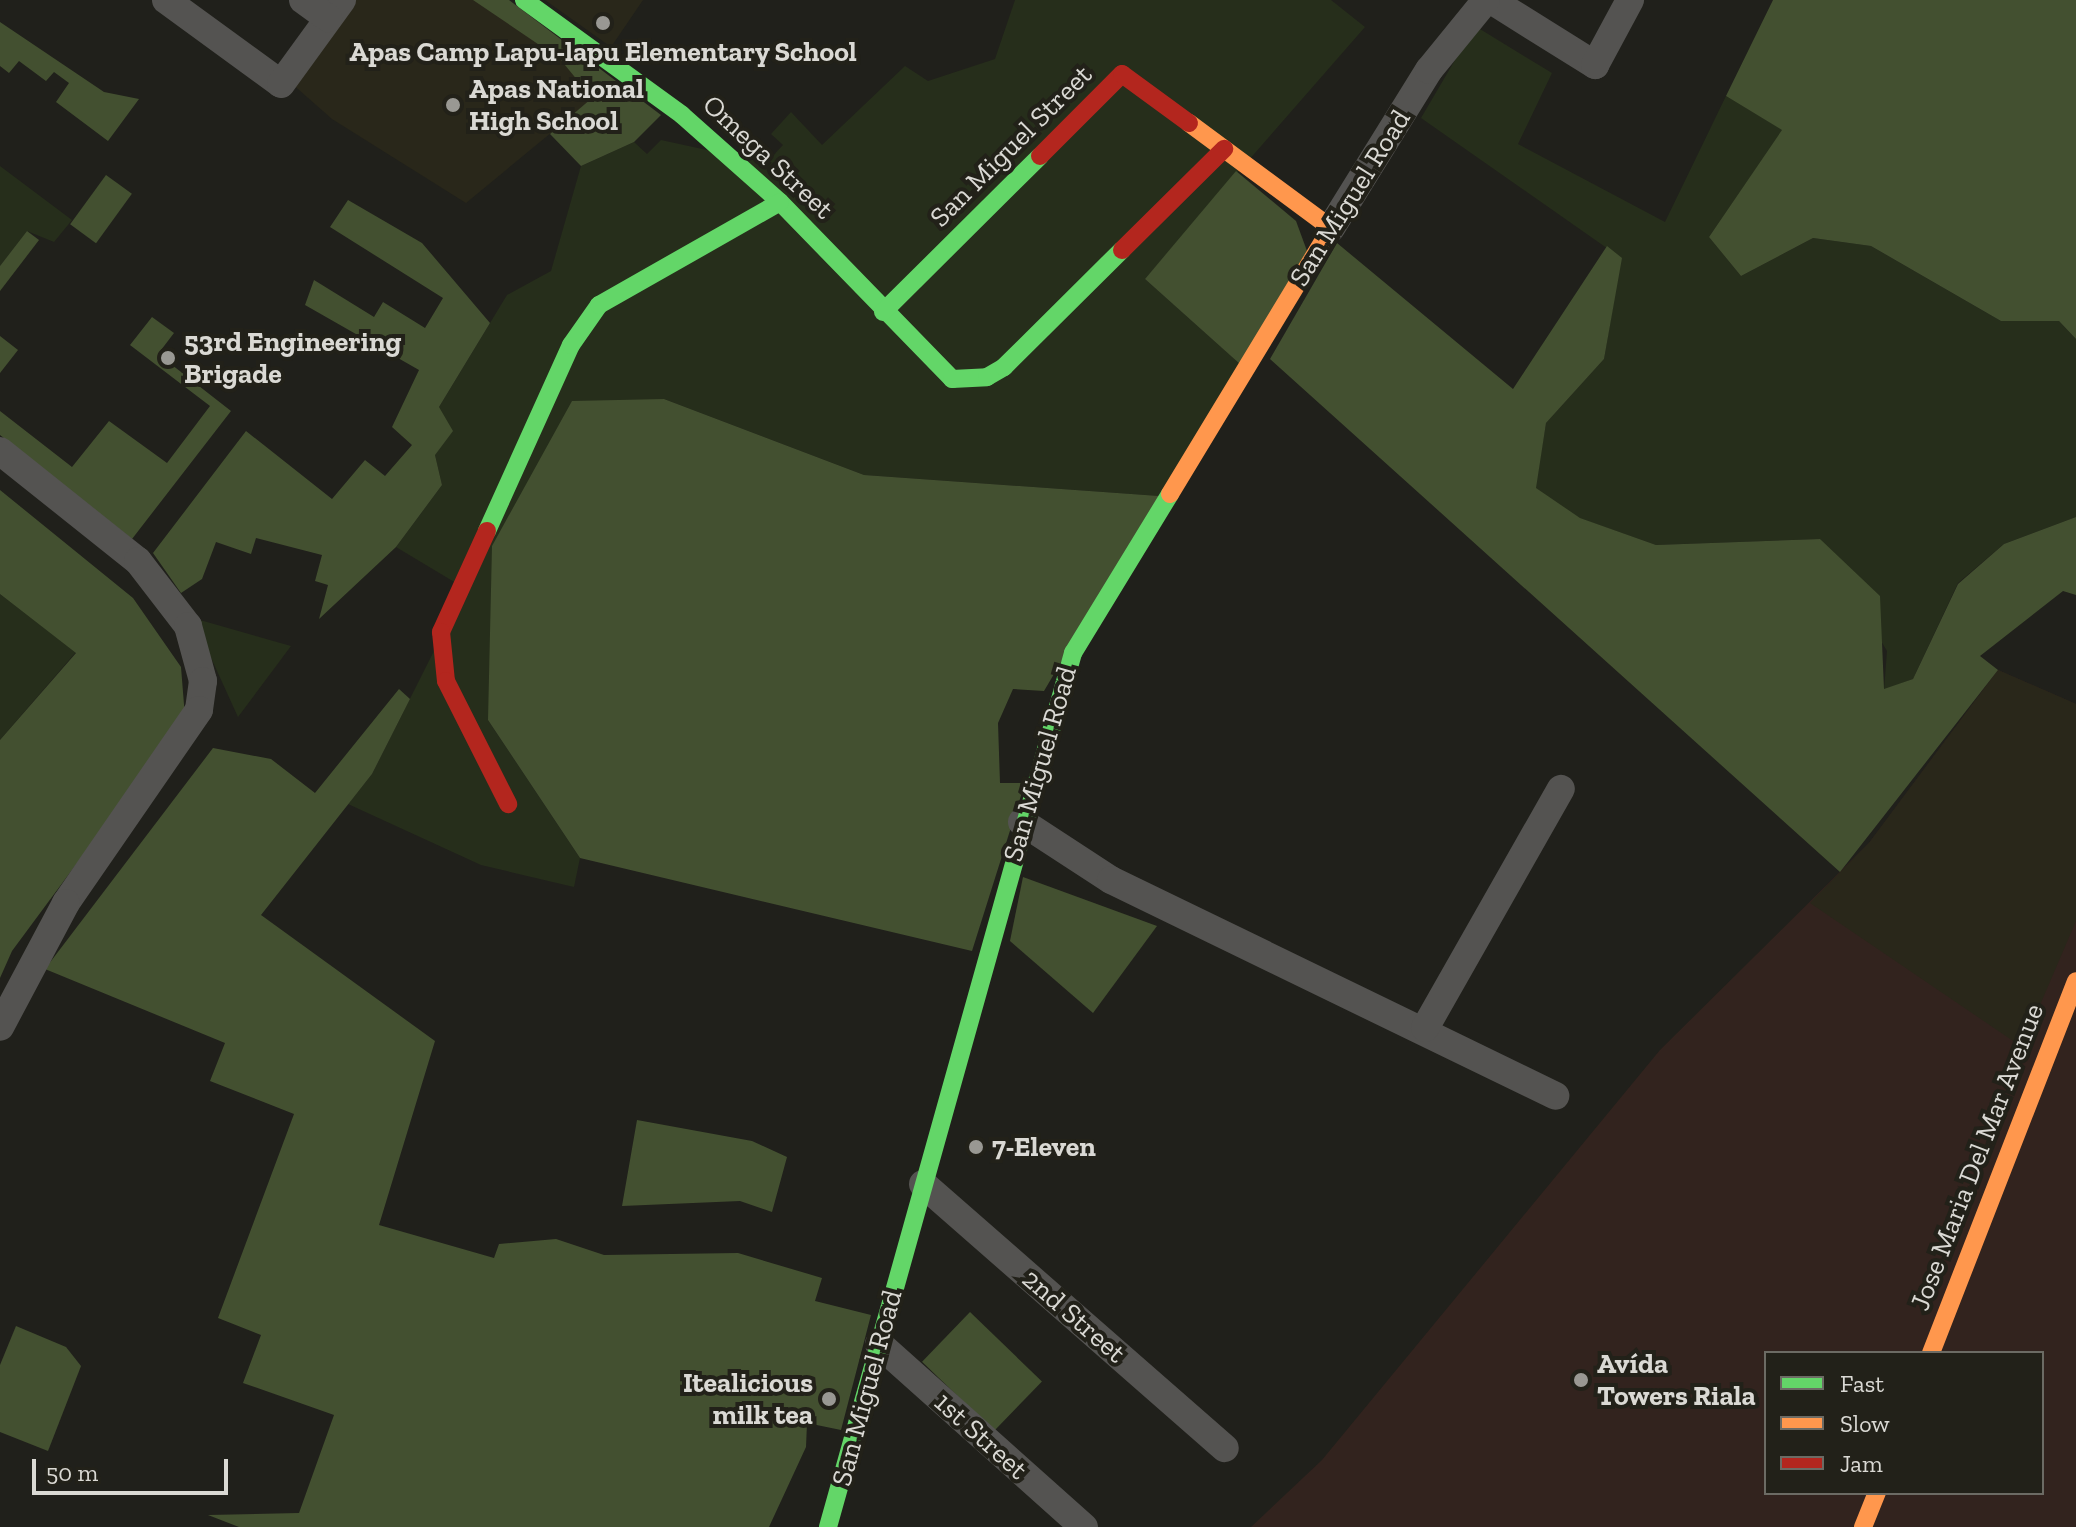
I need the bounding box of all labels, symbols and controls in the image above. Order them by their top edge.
marker: Apas Camp Lapu-lapu Elementary School [594,14,612,32]
place label: Apas Camp Lapu-lapu Elementary School [349,35,857,69]
street label: San Miguel Street [923,58,1099,234]
place label: Apas National High School [469,72,644,138]
street label: Omega Street [696,88,840,226]
marker: Apas National High School [444,96,462,114]
street label: San Miguel Road [1282,104,1418,292]
place label: 53rd Engineering Brigade [184,325,401,391]
marker: 53rd Engineering Brigade [159,349,177,367]
street label: San Miguel Road [996,662,1084,866]
street label: Jose Maria Del Mar Avenue [1903,998,2051,1316]
place label: 7-Eleven [992,1130,1096,1164]
marker: 7-Eleven [967,1138,985,1156]
street label: 2nd Street [1015,1262,1133,1370]
street label: San Miguel Road [825,1286,909,1490]
place label: Avída Towers Riala [1597,1347,1756,1413]
legend [1764,1351,2044,1495]
place label: Itealicious milk tea [683,1366,813,1432]
text: Fast [1840,1369,1884,1398]
marker: Avída Towers Riala [1572,1371,1590,1389]
street label: 1st Street [928,1386,1034,1486]
marker: Itealicious milk tea [820,1390,838,1408]
text: Slow [1840,1409,1890,1438]
scale bar [36,1443,232,1493]
text: Jam [1840,1449,1883,1478]
text: 50 m [46,1458,98,1487]

